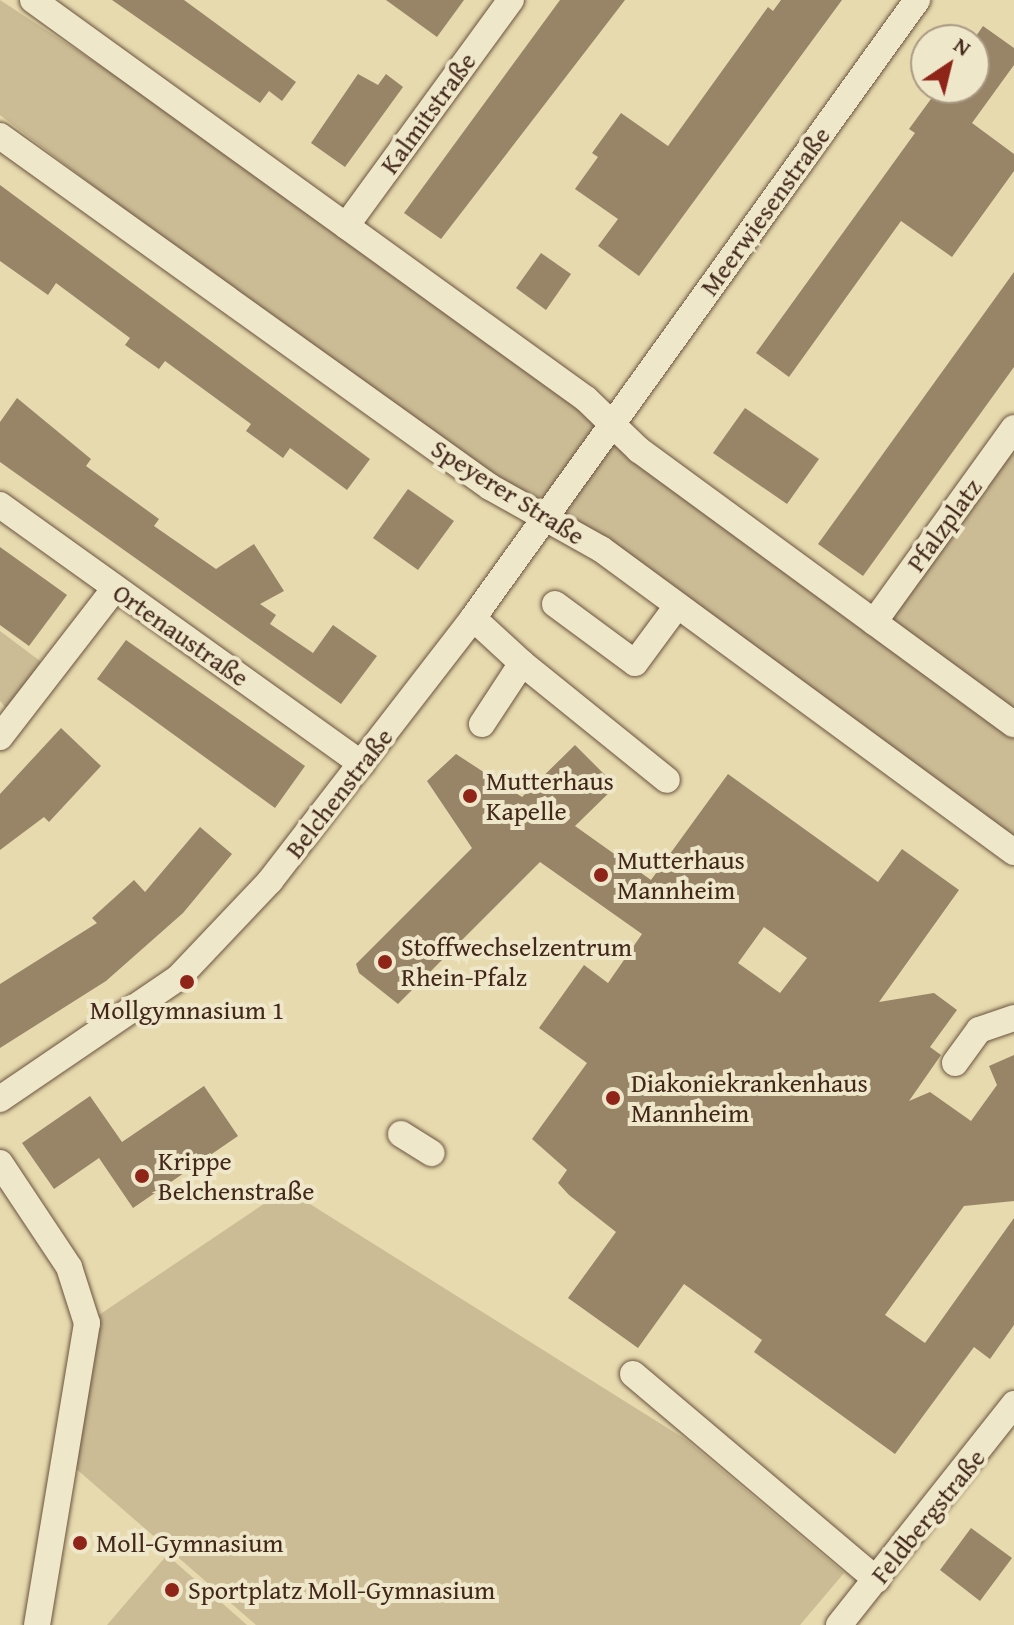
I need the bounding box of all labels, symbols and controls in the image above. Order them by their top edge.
north arrow [910,24,990,104]
text: N [947,29,978,63]
street label: Kalmitstraße [374,46,482,180]
street label: Meerwiesenstraße [693,120,837,302]
street label: Speyerer Straße [426,433,590,551]
street label: Pfalzplatz [900,472,988,578]
street label: Ortenaustraße [107,577,255,693]
street label: Belchenstraße [279,722,399,864]
place label: Mutterhaus Kapelle [486,765,614,826]
marker: Mutterhaus Kapelle [461,787,479,805]
place label: Mutterhaus Mannheim [617,844,745,906]
marker: Mutterhaus Mannheim [592,866,610,884]
place label: Stoffwechselzentrum Rhein-Pfalz [401,931,632,992]
marker: Stoffwechselzentrum Rhein-Pfalz [376,953,394,971]
marker: Mollgymnasium 1 [178,973,196,991]
place label: Mollgymnasium 1 [90,994,284,1026]
place label: Diakoniekrankenhaus Mannheim [631,1067,868,1128]
marker: Diakoniekrankenhaus Mannheim [602,1087,624,1109]
place label: Krippe Belchenstraße [158,1145,314,1206]
marker: Krippe Belchenstraße [133,1167,151,1185]
street label: Feldbergstraße [864,1442,992,1590]
place label: Moll-Gymnasium [96,1527,283,1559]
marker: Moll-Gymnasium [71,1534,89,1552]
place label: Sportplatz Moll-Gymnasium [188,1574,495,1606]
marker: Sportplatz Moll-Gymnasium [163,1581,181,1599]

